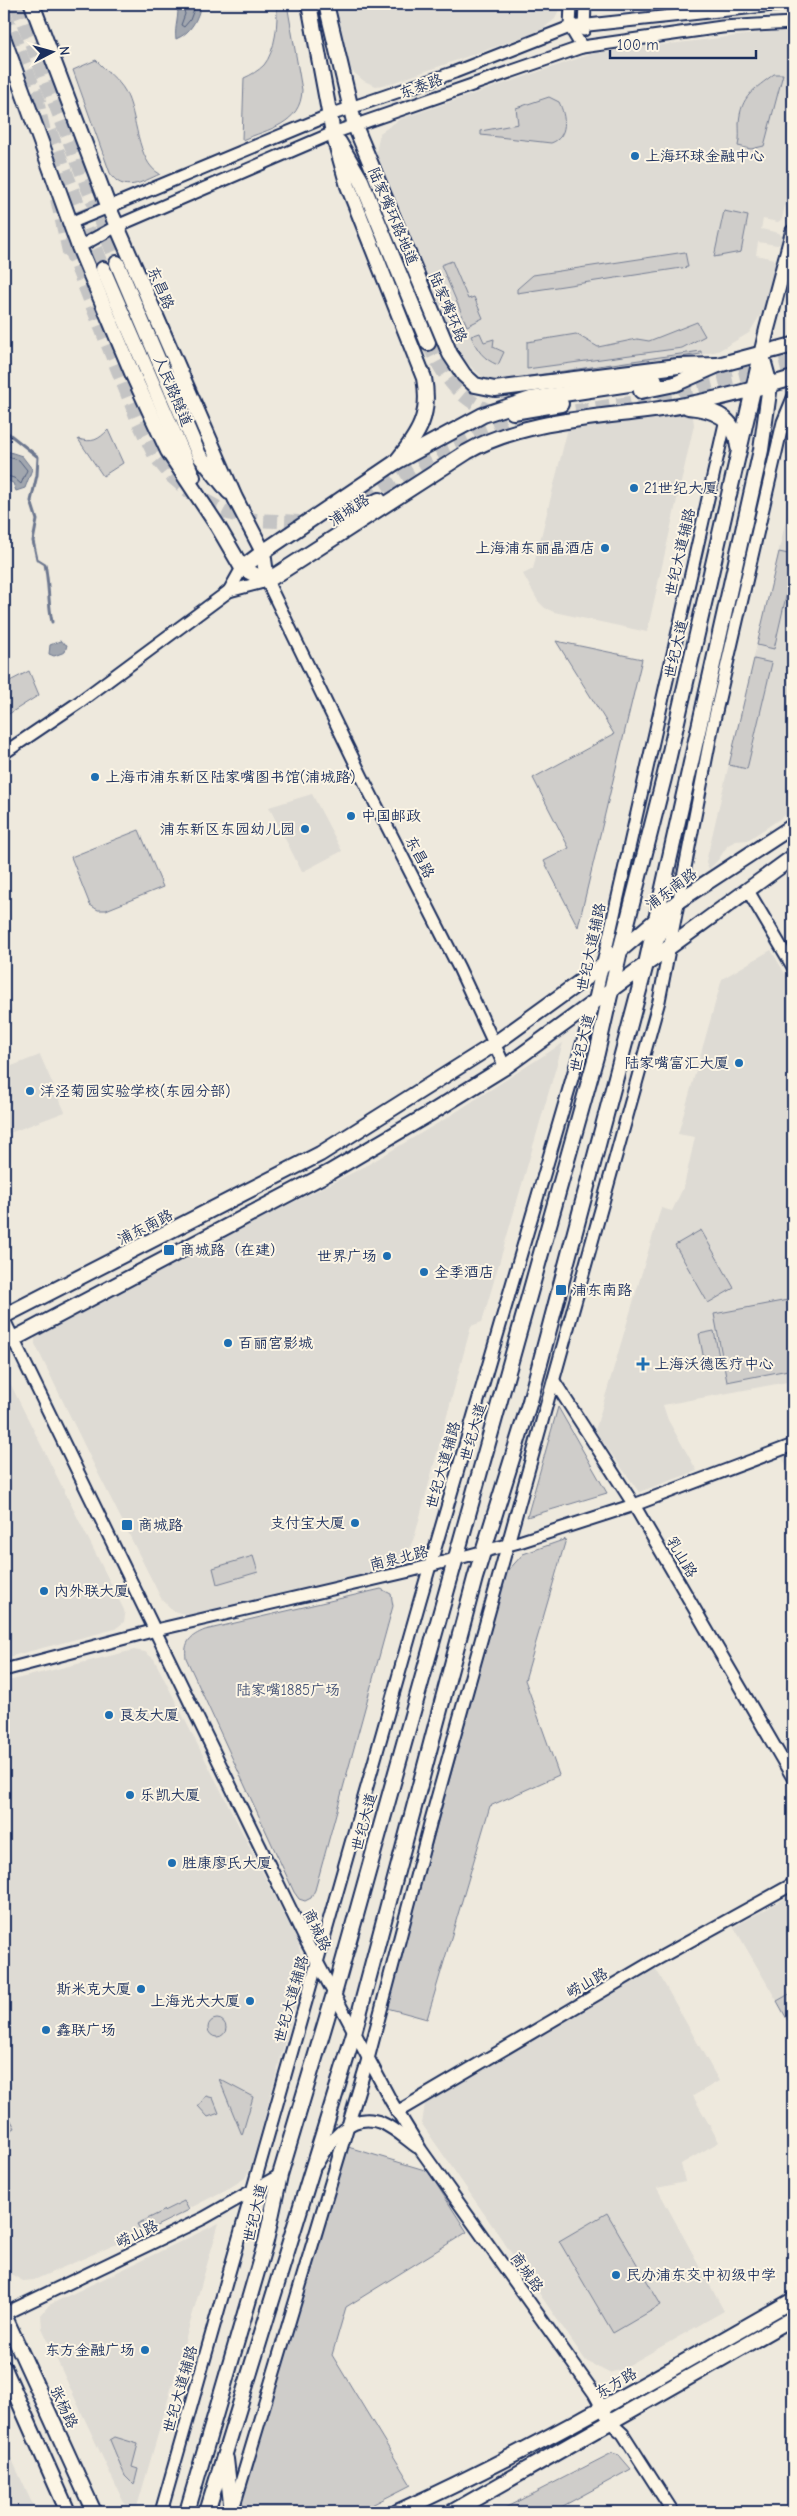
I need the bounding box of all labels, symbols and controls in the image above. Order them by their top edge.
north arrow [28,28,78,78]
scale bar [610,28,756,60]
text: 100 m [617,36,659,54]
text: N [56,45,73,56]
street label: 东泰路 [397,70,445,102]
place label: 上海环球金融中心 [645,147,765,165]
marker: 上海环球金融中心 [629,150,641,162]
street label: 陆家嘴环路地道 [364,164,422,268]
street label: 东昌路 [144,264,178,312]
street label: 陆家嘴环路 [425,269,471,345]
street label: 人民路隧道 [150,353,196,429]
place label: 21世纪大厦 [644,479,718,497]
marker: 21世纪大厦 [628,482,640,494]
street label: 浦城路 [325,490,373,530]
street label: 世纪大道辅路 [661,506,699,598]
place label: 上海浦东丽晶酒店 [475,539,595,557]
marker: 上海浦东丽晶酒店 [599,542,611,554]
street label: 世纪大道 [660,618,692,680]
place label: 上海市浦东新区陆家嘴图书馆(浦城路) [105,768,355,786]
marker: 上海市浦东新区陆家嘴图书馆(浦城路) [89,771,101,783]
place label: 中国邮政 [361,807,421,825]
marker: 中国邮政 [345,810,357,822]
place label: 浦东新区东园幼儿园 [160,820,295,838]
marker: 浦东新区东园幼儿园 [299,823,311,835]
street label: 东昌路 [402,833,438,881]
street label: 浦东南路 [641,864,701,914]
street label: 世纪大道辅路 [573,901,609,993]
street label: 世纪大道 [566,1012,598,1074]
place label: 陆家嘴富汇大厦 [624,1054,729,1072]
marker: 陆家嘴富汇大厦 [733,1057,745,1069]
place label: 洋泾菊园实验学校(东园分部) [40,1082,230,1100]
marker: 洋泾菊园实验学校(东园分部) [24,1085,36,1097]
street label: 浦东南路 [114,1205,176,1249]
place label: 商城路（在建） [180,1241,285,1259]
marker: 商城路（在建） [162,1243,176,1257]
place label: 世界广场 [317,1247,377,1265]
marker: 世界广场 [381,1250,393,1262]
place label: 全季酒店 [434,1263,494,1281]
marker: 全季酒店 [418,1266,430,1278]
place label: 浦东南路 [572,1281,632,1299]
marker: 浦东南路 [554,1283,568,1297]
place label: 百丽宫影城 [238,1334,313,1352]
marker: 百丽宫影城 [222,1337,234,1349]
place label: 上海沃德医疗中心 [654,1355,774,1373]
marker: 上海沃德医疗中心 [636,1357,650,1371]
street label: 世纪大道 [456,1401,490,1463]
street label: 世纪大道辅路 [422,1419,464,1511]
place label: 支付宝大厦 [270,1514,345,1532]
place label: 商城路 [138,1516,183,1534]
marker: 支付宝大厦 [349,1517,361,1529]
marker: 商城路 [120,1518,134,1532]
street label: 乳山路 [663,1533,701,1581]
street label: 南泉北路 [368,1542,430,1574]
place label: 内外联大厦 [54,1582,129,1600]
marker: 内外联大厦 [38,1585,50,1597]
park label: 陆家嘴1885广场 [236,1681,340,1699]
place label: 良友大厦 [119,1706,179,1724]
marker: 良友大厦 [103,1709,115,1721]
place label: 乐凯大厦 [140,1786,200,1804]
marker: 乐凯大厦 [124,1789,136,1801]
street label: 世纪大道 [348,1791,380,1853]
place label: 胜康廖氏大厦 [182,1854,272,1872]
marker: 胜康廖氏大厦 [166,1857,178,1869]
street label: 商城路 [299,1906,335,1954]
street label: 世纪大道辅路 [270,1953,312,2045]
street label: 崂山路 [563,1964,611,2002]
place label: 斯米克大厦 [56,1980,131,1998]
marker: 斯米克大厦 [135,1983,147,1995]
place label: 上海光大大厦 [150,1992,240,2010]
marker: 上海光大大厦 [244,1995,256,2007]
place label: 鑫联广场 [56,2021,116,2039]
marker: 鑫联广场 [40,2024,52,2036]
street label: 世纪大道 [239,2182,271,2244]
street label: 崂山路 [113,2216,161,2252]
street label: 商城路 [507,2248,547,2296]
place label: 民办浦东交中初级中学 [626,2266,776,2284]
marker: 民办浦东交中初级中学 [610,2269,622,2281]
place label: 东方金融广场 [45,2341,135,2359]
street label: 世纪大道辅路 [159,2343,201,2435]
marker: 东方金融广场 [139,2344,151,2356]
street label: 东方路 [592,2364,640,2402]
street label: 张杨路 [46,2383,82,2431]

